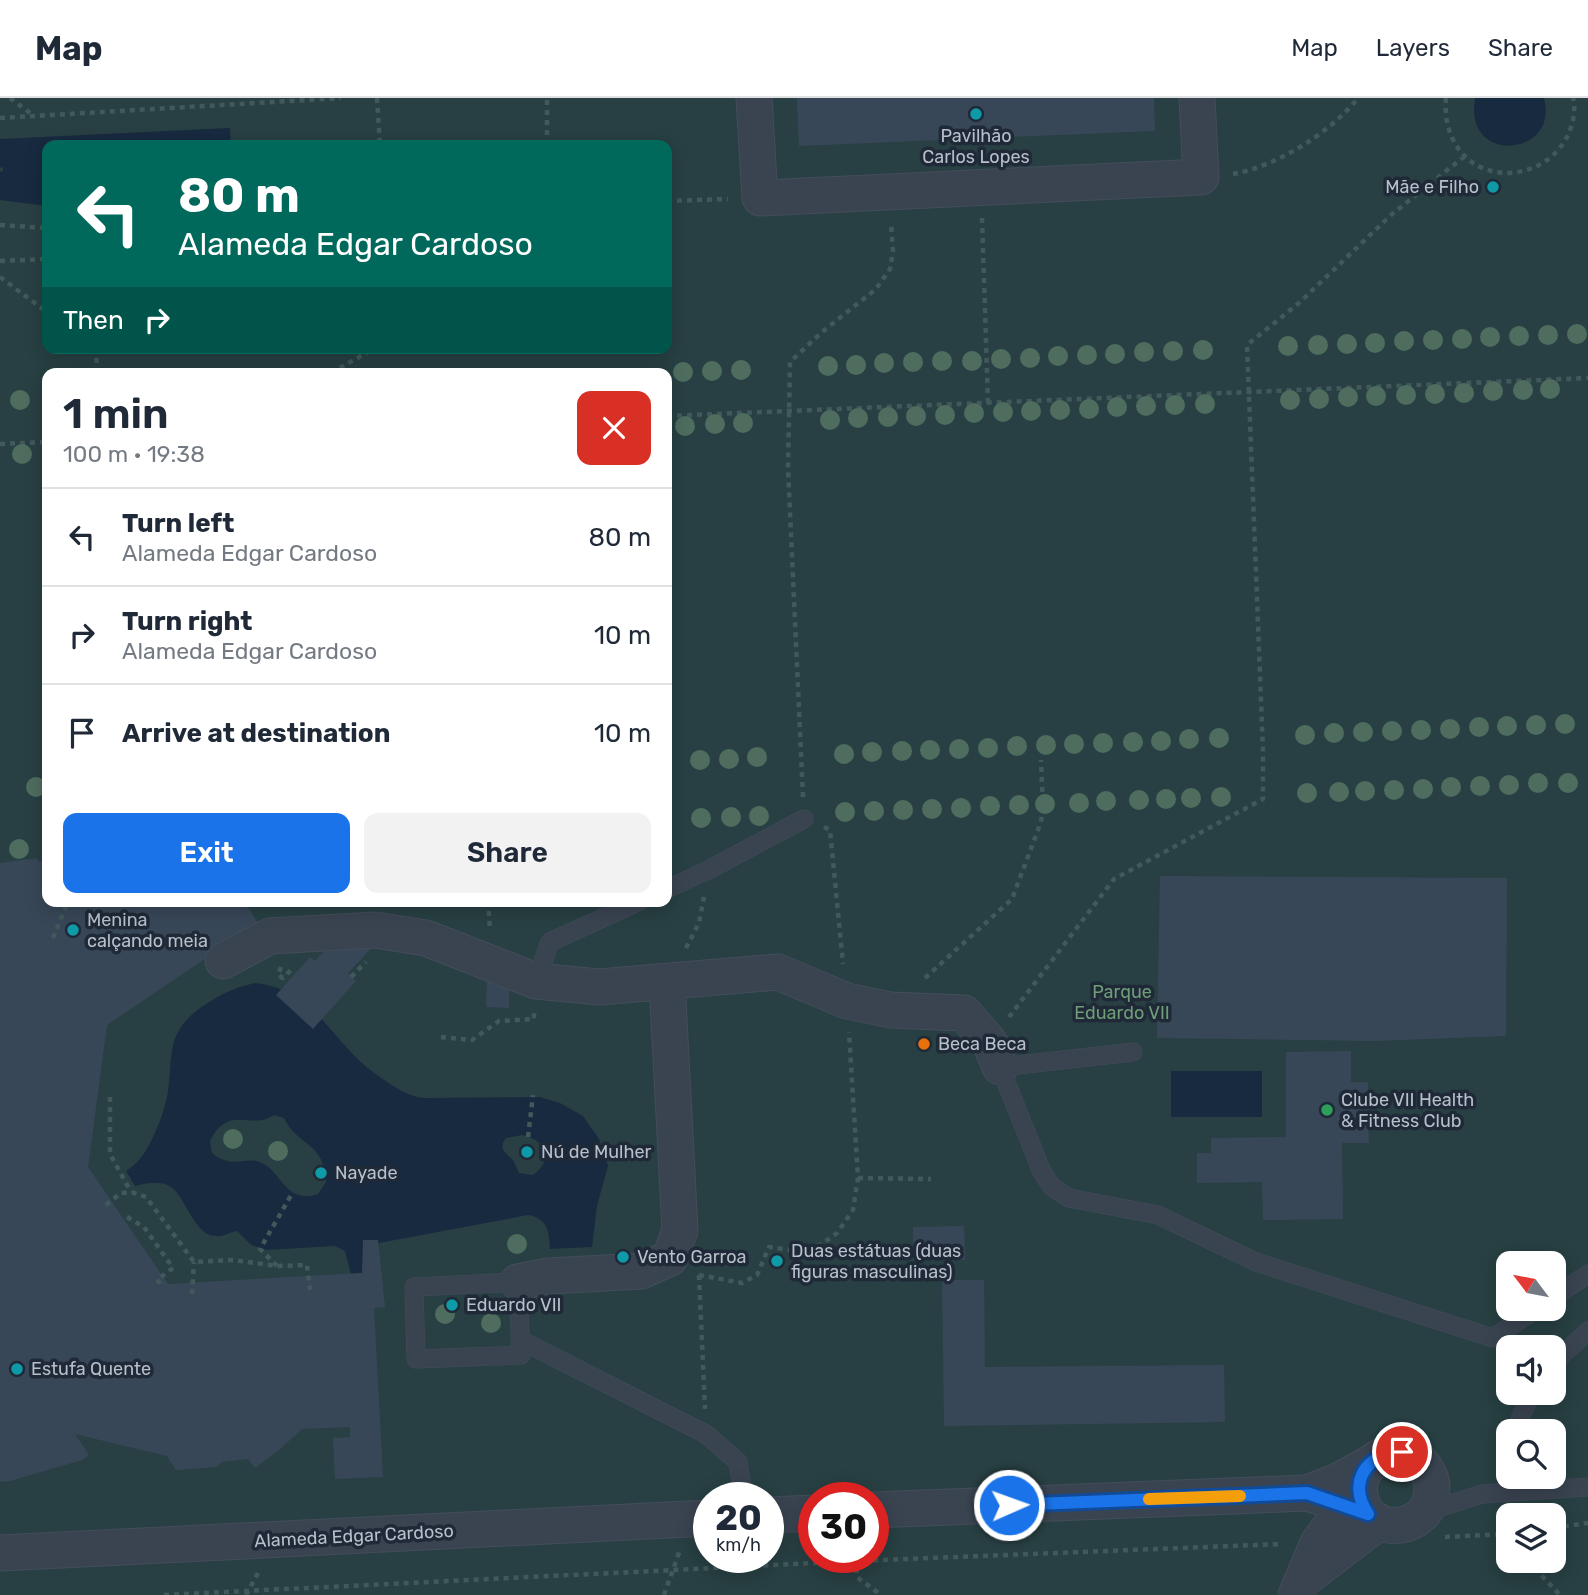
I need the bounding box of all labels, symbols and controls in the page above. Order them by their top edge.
text: Map [35,29,103,68]
text: Map [1291,34,1338,62]
text: Layers [1376,34,1450,62]
text: Share [1488,34,1553,62]
marker: Pavilhão Carlos Lopes [968,106,984,122]
place label: Pavilhão Carlos Lopes [922,125,1030,168]
text: 80 m [178,166,300,224]
icon: left [63,168,154,259]
place label: Mãe e Filho [1385,176,1479,198]
marker: Mãe e Filho [1485,179,1501,195]
text: Alameda Edgar Cardoso [178,225,533,263]
icon: right [138,301,176,339]
text: Then [63,305,124,336]
text: 1 min [63,389,169,439]
button: close [577,391,651,465]
text: 100 m · 19:38 [63,440,205,468]
text: Turn left [122,508,234,539]
icon: left [63,518,101,556]
text: 80 m [588,522,651,553]
text: Alameda Edgar Cardoso [122,539,377,567]
text: Turn right [122,606,252,637]
icon: right [63,616,101,654]
text: 10 m [594,620,651,651]
text: Alameda Edgar Cardoso [122,637,377,665]
icon: arrive [63,714,101,752]
text: Arrive at destination [122,718,390,749]
text: 10 m [594,718,651,749]
button: Exit [63,813,350,893]
button: Share [364,813,651,893]
place label: Menina calçando meia [87,909,208,952]
marker: Menina calçando meia [65,922,81,938]
park label: Parque Eduardo VII [1074,981,1170,1024]
place label: Beca Beca [938,1033,1026,1055]
marker: Beca Beca [916,1036,932,1052]
place label: Clube VII Health & Fitness Club [1341,1089,1474,1132]
marker: Clube VII Health & Fitness Club [1319,1102,1335,1118]
place label: Nú de Mulher [541,1141,651,1163]
marker: Nú de Mulher [519,1144,535,1160]
place label: Nayade [335,1162,398,1184]
marker: Nayade [313,1165,329,1181]
place label: Duas estátuas (duas figuras masculinas) [791,1240,961,1283]
place label: Vento Garroa [637,1246,746,1268]
marker: Vento Garroa [615,1249,631,1265]
north arrow [1496,1251,1566,1321]
map controls [1496,1251,1566,1573]
marker: Duas estátuas (duas figuras masculinas) [769,1253,785,1269]
place label: Eduardo VII [466,1294,562,1316]
marker: Eduardo VII [444,1297,460,1313]
button: sound [1496,1335,1566,1405]
place label: Estufa Quente [31,1358,151,1380]
marker: Estufa Quente [9,1361,25,1377]
button: search [1496,1419,1566,1489]
pin [1372,1422,1432,1482]
icon: arrive [1383,1433,1421,1471]
position arrow [972,1468,1046,1542]
speed limit sign: 30 [798,1482,889,1573]
text: 20 [715,1497,762,1539]
button: layers [1496,1503,1566,1573]
street label: Alameda Edgar Cardoso [254,1520,454,1552]
text: km/h [716,1534,761,1556]

